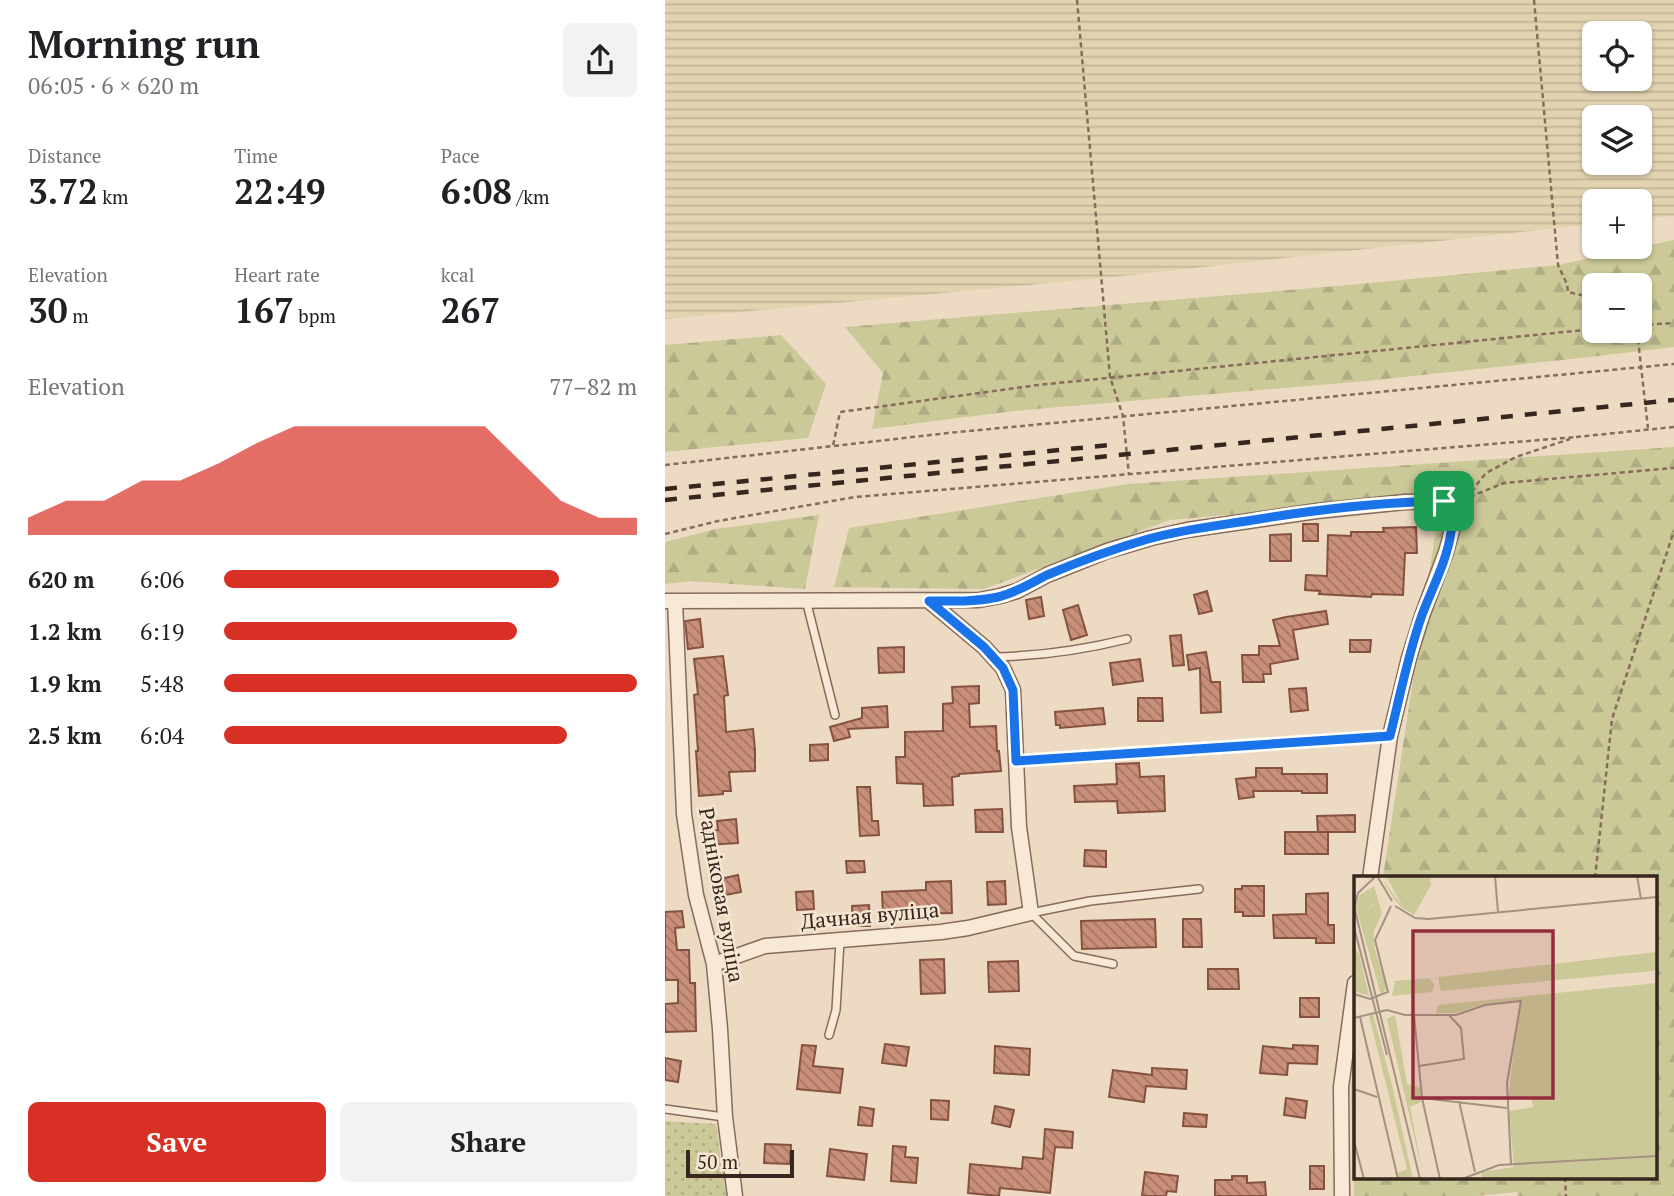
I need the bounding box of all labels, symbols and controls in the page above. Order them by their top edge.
text: Morning run [28,19,260,69]
map controls [1582,21,1652,343]
button: locate [1582,21,1652,91]
button: share [563,23,637,97]
text: 06:05 · 6 × 620 m [28,70,199,101]
button: layers [1582,105,1652,175]
text: Distance [28,143,101,168]
text: Time [234,143,278,168]
text: Pace [441,143,480,168]
text: 3.72 [28,168,98,214]
text: 22:49 [234,168,325,214]
text: 6:08 [441,168,512,214]
text: km [98,184,129,209]
text: /km [512,184,549,209]
button: + [1582,189,1652,259]
text: Elevation [28,262,108,287]
text: Heart rate [234,262,320,287]
text: kcal [441,262,474,287]
button: − [1582,273,1652,343]
text: 30 [28,287,68,333]
text: 167 [234,287,294,333]
text: 267 [441,287,500,333]
text: m [68,303,89,328]
text: bpm [294,303,336,328]
text: Elevation [28,371,125,402]
text: 77–82 m [549,371,637,402]
pin [1414,471,1474,531]
icon: arrive [1425,482,1463,520]
text: 620 m [28,564,94,595]
text: 6:06 [140,564,184,595]
text: 1.2 km [28,616,102,647]
text: 6:19 [140,616,184,647]
text: 1.9 km [28,668,102,699]
text: 5:48 [140,668,184,699]
text: 2.5 km [28,720,102,751]
text: 6:04 [140,720,184,751]
street label: Радніковая вуліца [693,805,751,985]
inset map [1354,876,1657,1178]
street label: Дачная вуліца [800,895,941,935]
button: Save [28,1102,326,1182]
button: Share [340,1102,637,1182]
scale bar [686,1147,795,1179]
text: 50 m [697,1149,738,1174]

